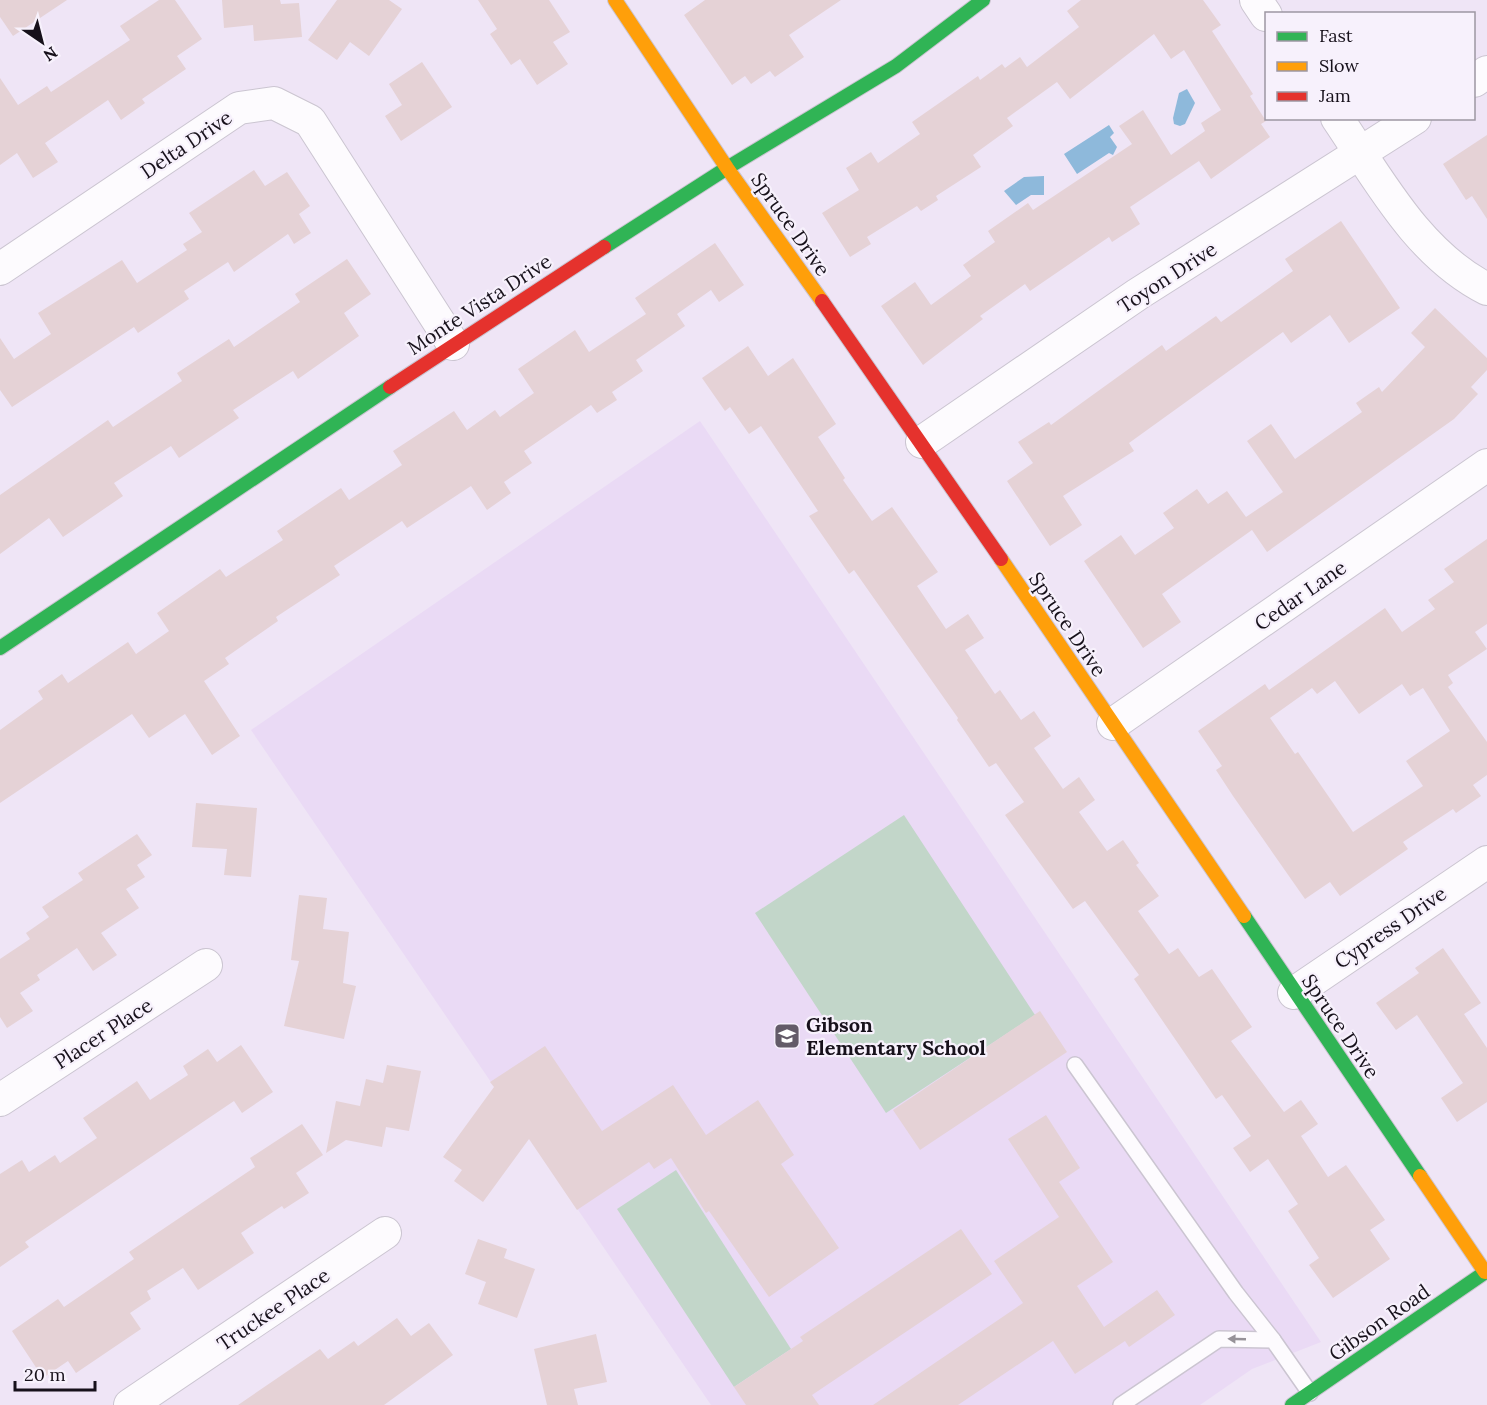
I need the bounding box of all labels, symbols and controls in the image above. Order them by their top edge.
north arrow [12,12,72,72]
legend [1265,12,1475,120]
text: Fast [1319,24,1353,47]
text: N [40,43,61,66]
text: Slow [1319,54,1359,77]
text: Jam [1318,84,1351,107]
street label: Delta Drive [136,104,236,184]
street label: Spruce Drive [746,168,836,281]
street label: Toyon Drive [1113,236,1221,318]
street label: Monte Vista Drive [402,248,556,360]
street label: Cedar Lane [1249,554,1351,636]
street label: Spruce Drive [1024,567,1112,681]
street label: Cypress Drive [1329,880,1451,974]
street label: Spruce Drive [1297,969,1385,1083]
street label: Placer Place [49,992,157,1074]
place label: Gibson Elementary School [806,1012,986,1060]
school or university icon: Gibson Elementary School [772,1021,802,1051]
street label: Truckee Place [212,1262,334,1356]
street label: Gibson Road [1324,1278,1434,1366]
one-way arrow [1227,1335,1246,1344]
scale bar [15,1354,94,1392]
text: 20 m [24,1363,66,1386]

